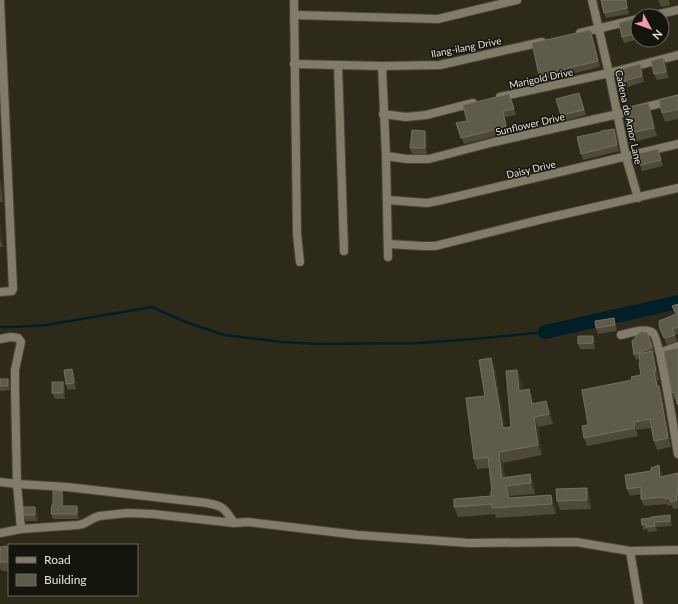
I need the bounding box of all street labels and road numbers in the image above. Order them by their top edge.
street label: Ilang-ilang Drive [430,34,502,60]
street label: Marigold Drive [508,65,574,91]
street label: Cadena de Amor Lane [613,69,645,165]
street label: Sunflower Drive [494,110,566,138]
street label: Daisy Drive [505,157,557,181]

